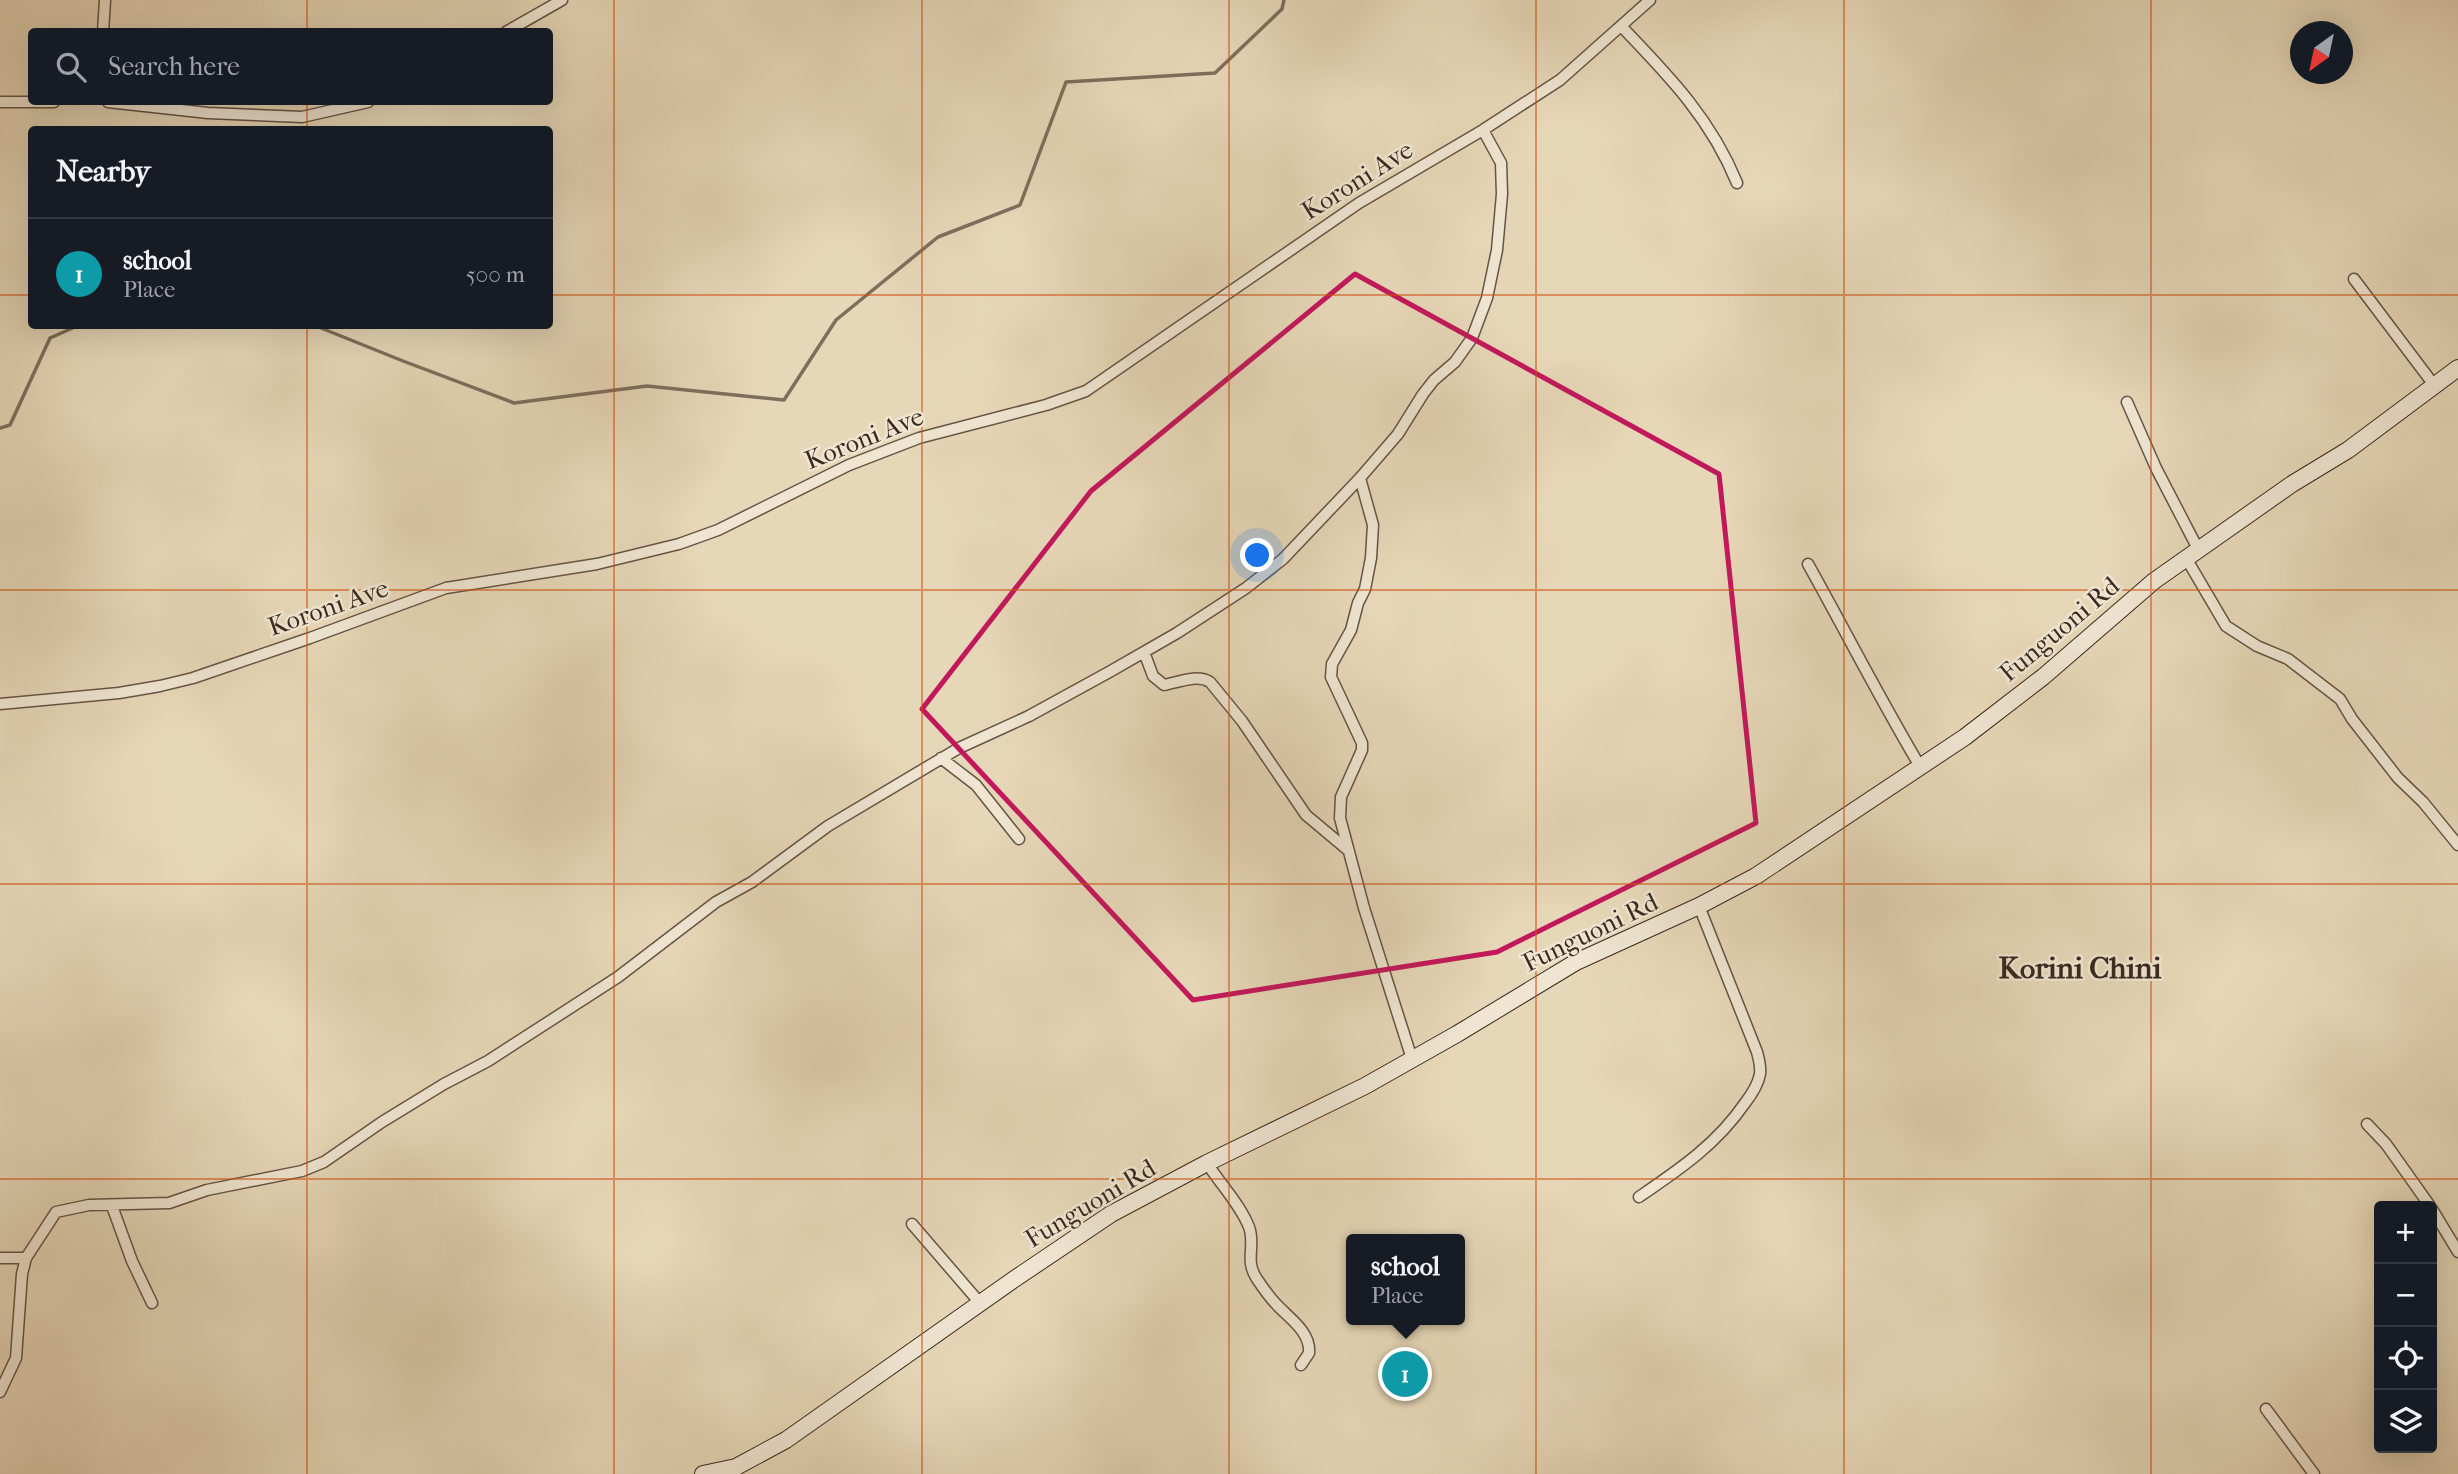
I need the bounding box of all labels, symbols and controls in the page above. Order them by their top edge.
north arrow [2290,21,2353,84]
search box [28,28,553,105]
icon: search [52,48,90,86]
text: Search here [108,51,240,82]
street label: Koroni Ave [1296,134,1419,227]
text: Nearby [56,154,151,189]
text: school [123,245,192,276]
text: 1 [75,261,83,288]
text: 500 m [466,261,525,288]
text: Place [123,276,175,303]
street label: Koroni Ave [800,401,928,476]
your location [1240,538,1274,572]
street label: Funguoni Rd [1993,570,2126,688]
street label: Koroni Ave [264,572,393,643]
street label: Funguoni Rd [1517,886,1664,979]
district label: Korini Chini [1999,951,2162,986]
street label: Funguoni Rd [1019,1152,1162,1255]
map controls [2374,1201,2437,1453]
button: + [2374,1201,2437,1264]
popup [1346,1234,1465,1325]
text: school [1371,1251,1440,1282]
button: − [2374,1264,2437,1327]
text: Place [1371,1282,1423,1309]
button: locate [2374,1327,2437,1390]
pin: 1 [1382,1348,1428,1400]
button: layers [2374,1390,2437,1453]

